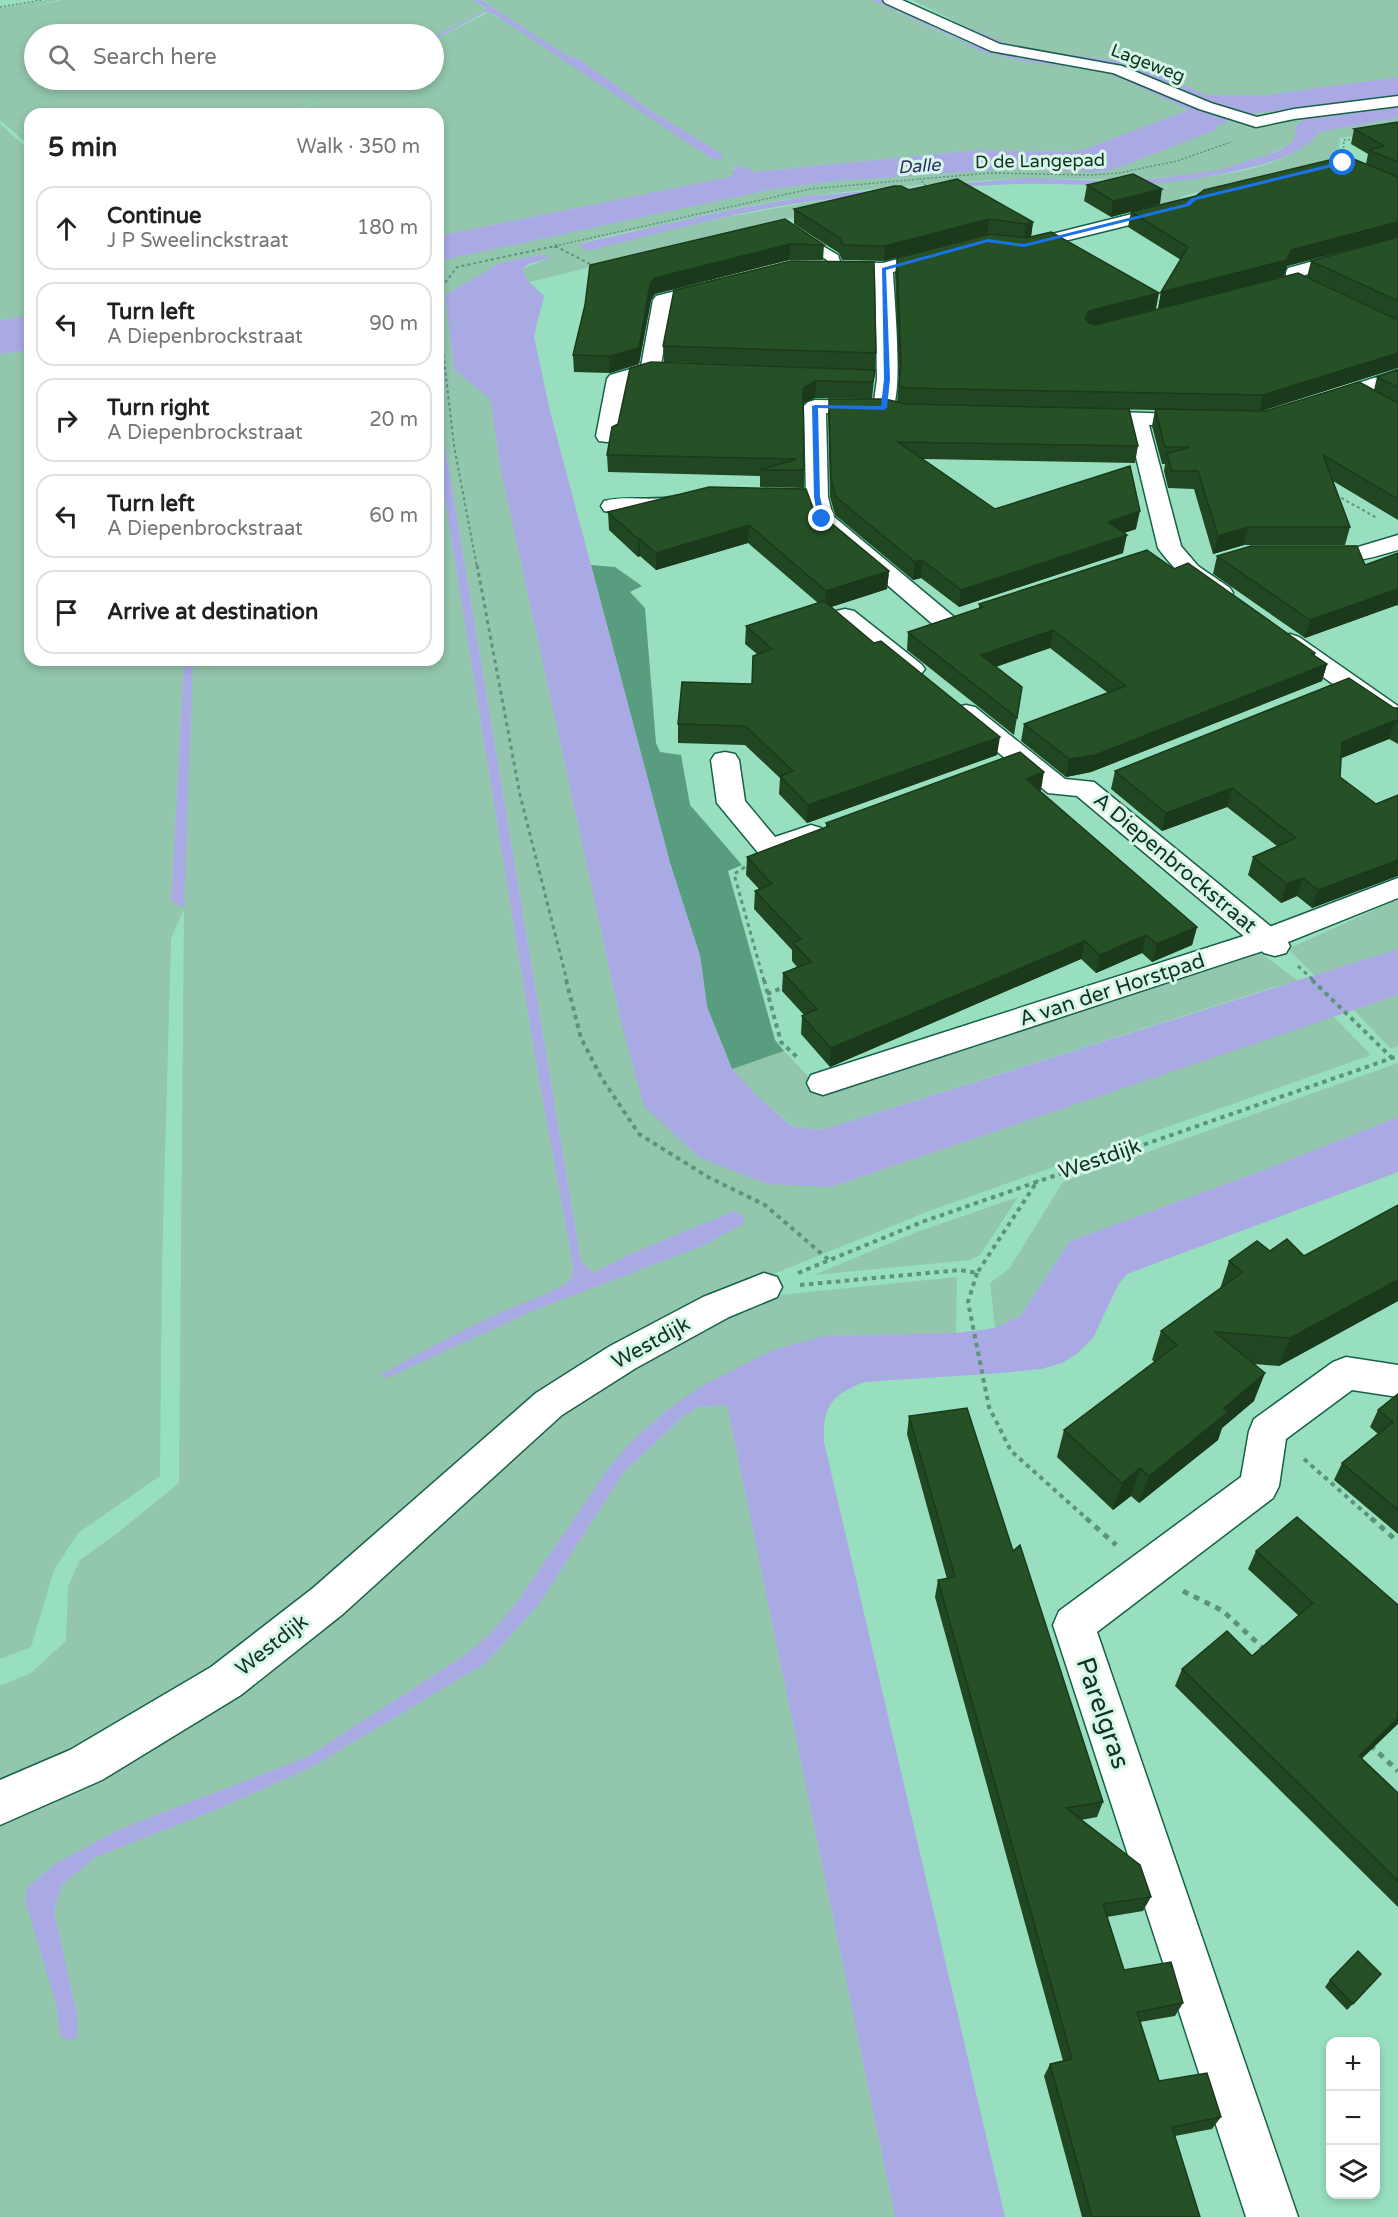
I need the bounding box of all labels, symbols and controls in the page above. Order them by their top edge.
search box [24,24,444,90]
street label: Lageweg [1108,39,1188,87]
icon: search [45,41,78,74]
text: Search here [93,44,217,70]
text: 5 min [48,132,117,163]
text: Walk · 350 m [297,135,420,159]
street label: D de Langepad [975,149,1105,173]
route start [1329,149,1355,175]
water label: Dalle [897,153,942,178]
text: Continue [107,203,202,229]
icon: ahead [50,212,83,245]
text: 180 m [357,216,418,240]
text: J P Sweelinckstraat [107,229,288,253]
text: Turn left [107,299,195,325]
icon: left [50,308,83,341]
text: 90 m [369,312,418,336]
text: A Diepenbrockstraat [107,325,303,349]
text: Turn right [107,395,209,421]
icon: right [50,404,83,437]
text: 20 m [369,408,418,432]
text: A Diepenbrockstraat [107,421,303,445]
text: Turn left [107,491,195,517]
icon: left [50,500,83,533]
text: 60 m [369,504,418,528]
route end [808,505,834,531]
text: A Diepenbrockstraat [107,517,303,541]
icon: arrive [50,596,83,629]
text: Arrive at destination [107,599,318,625]
street label: A Diepenbrockstraat [1088,787,1262,939]
street label: A van der Horstpad [1016,948,1208,1032]
street label: Westdijk [1056,1133,1144,1185]
street label: Westdijk [608,1311,694,1375]
street label: Westdijk [231,1609,313,1681]
street label: Parelgras [1070,1653,1136,1773]
map controls [1326,2037,1380,2199]
button: + [1326,2037,1380,2091]
button: − [1326,2091,1380,2145]
button: layers [1326,2145,1380,2199]

